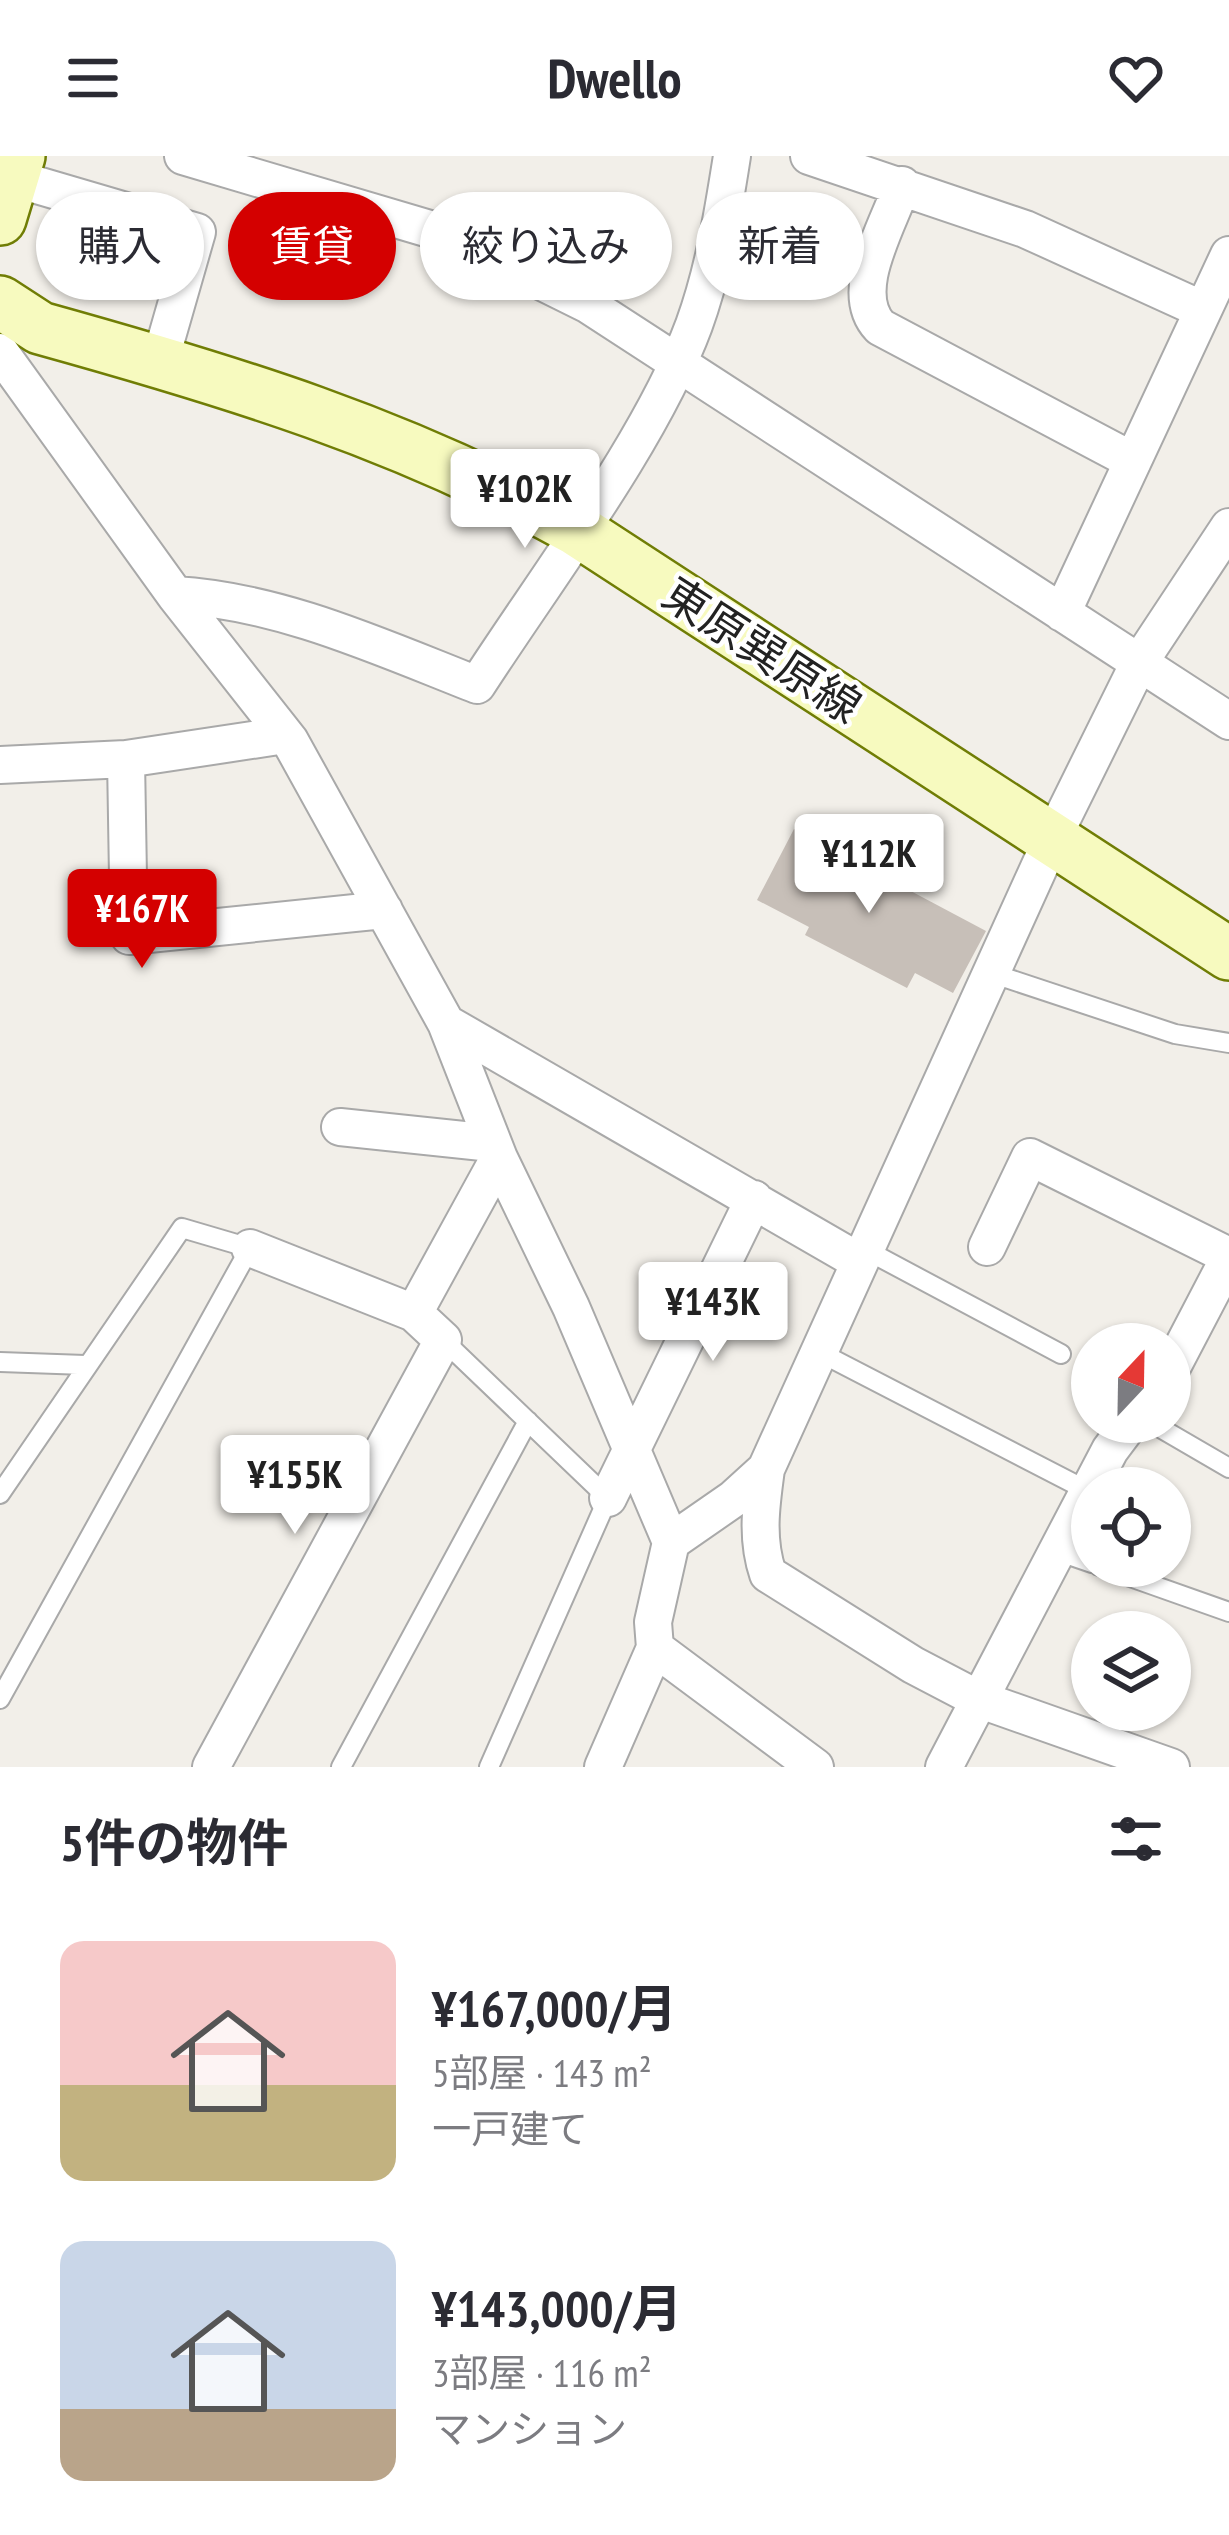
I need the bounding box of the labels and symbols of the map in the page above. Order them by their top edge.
pin: ¥102K [441,449,609,551]
street label: 東原巽原線 [652,564,873,735]
pin: ¥112K [785,814,953,916]
pin: ¥167K [58,869,226,971]
pin: ¥143K [629,1262,797,1364]
north arrow [1071,1323,1191,1443]
pin: ¥155K [211,1435,379,1537]

